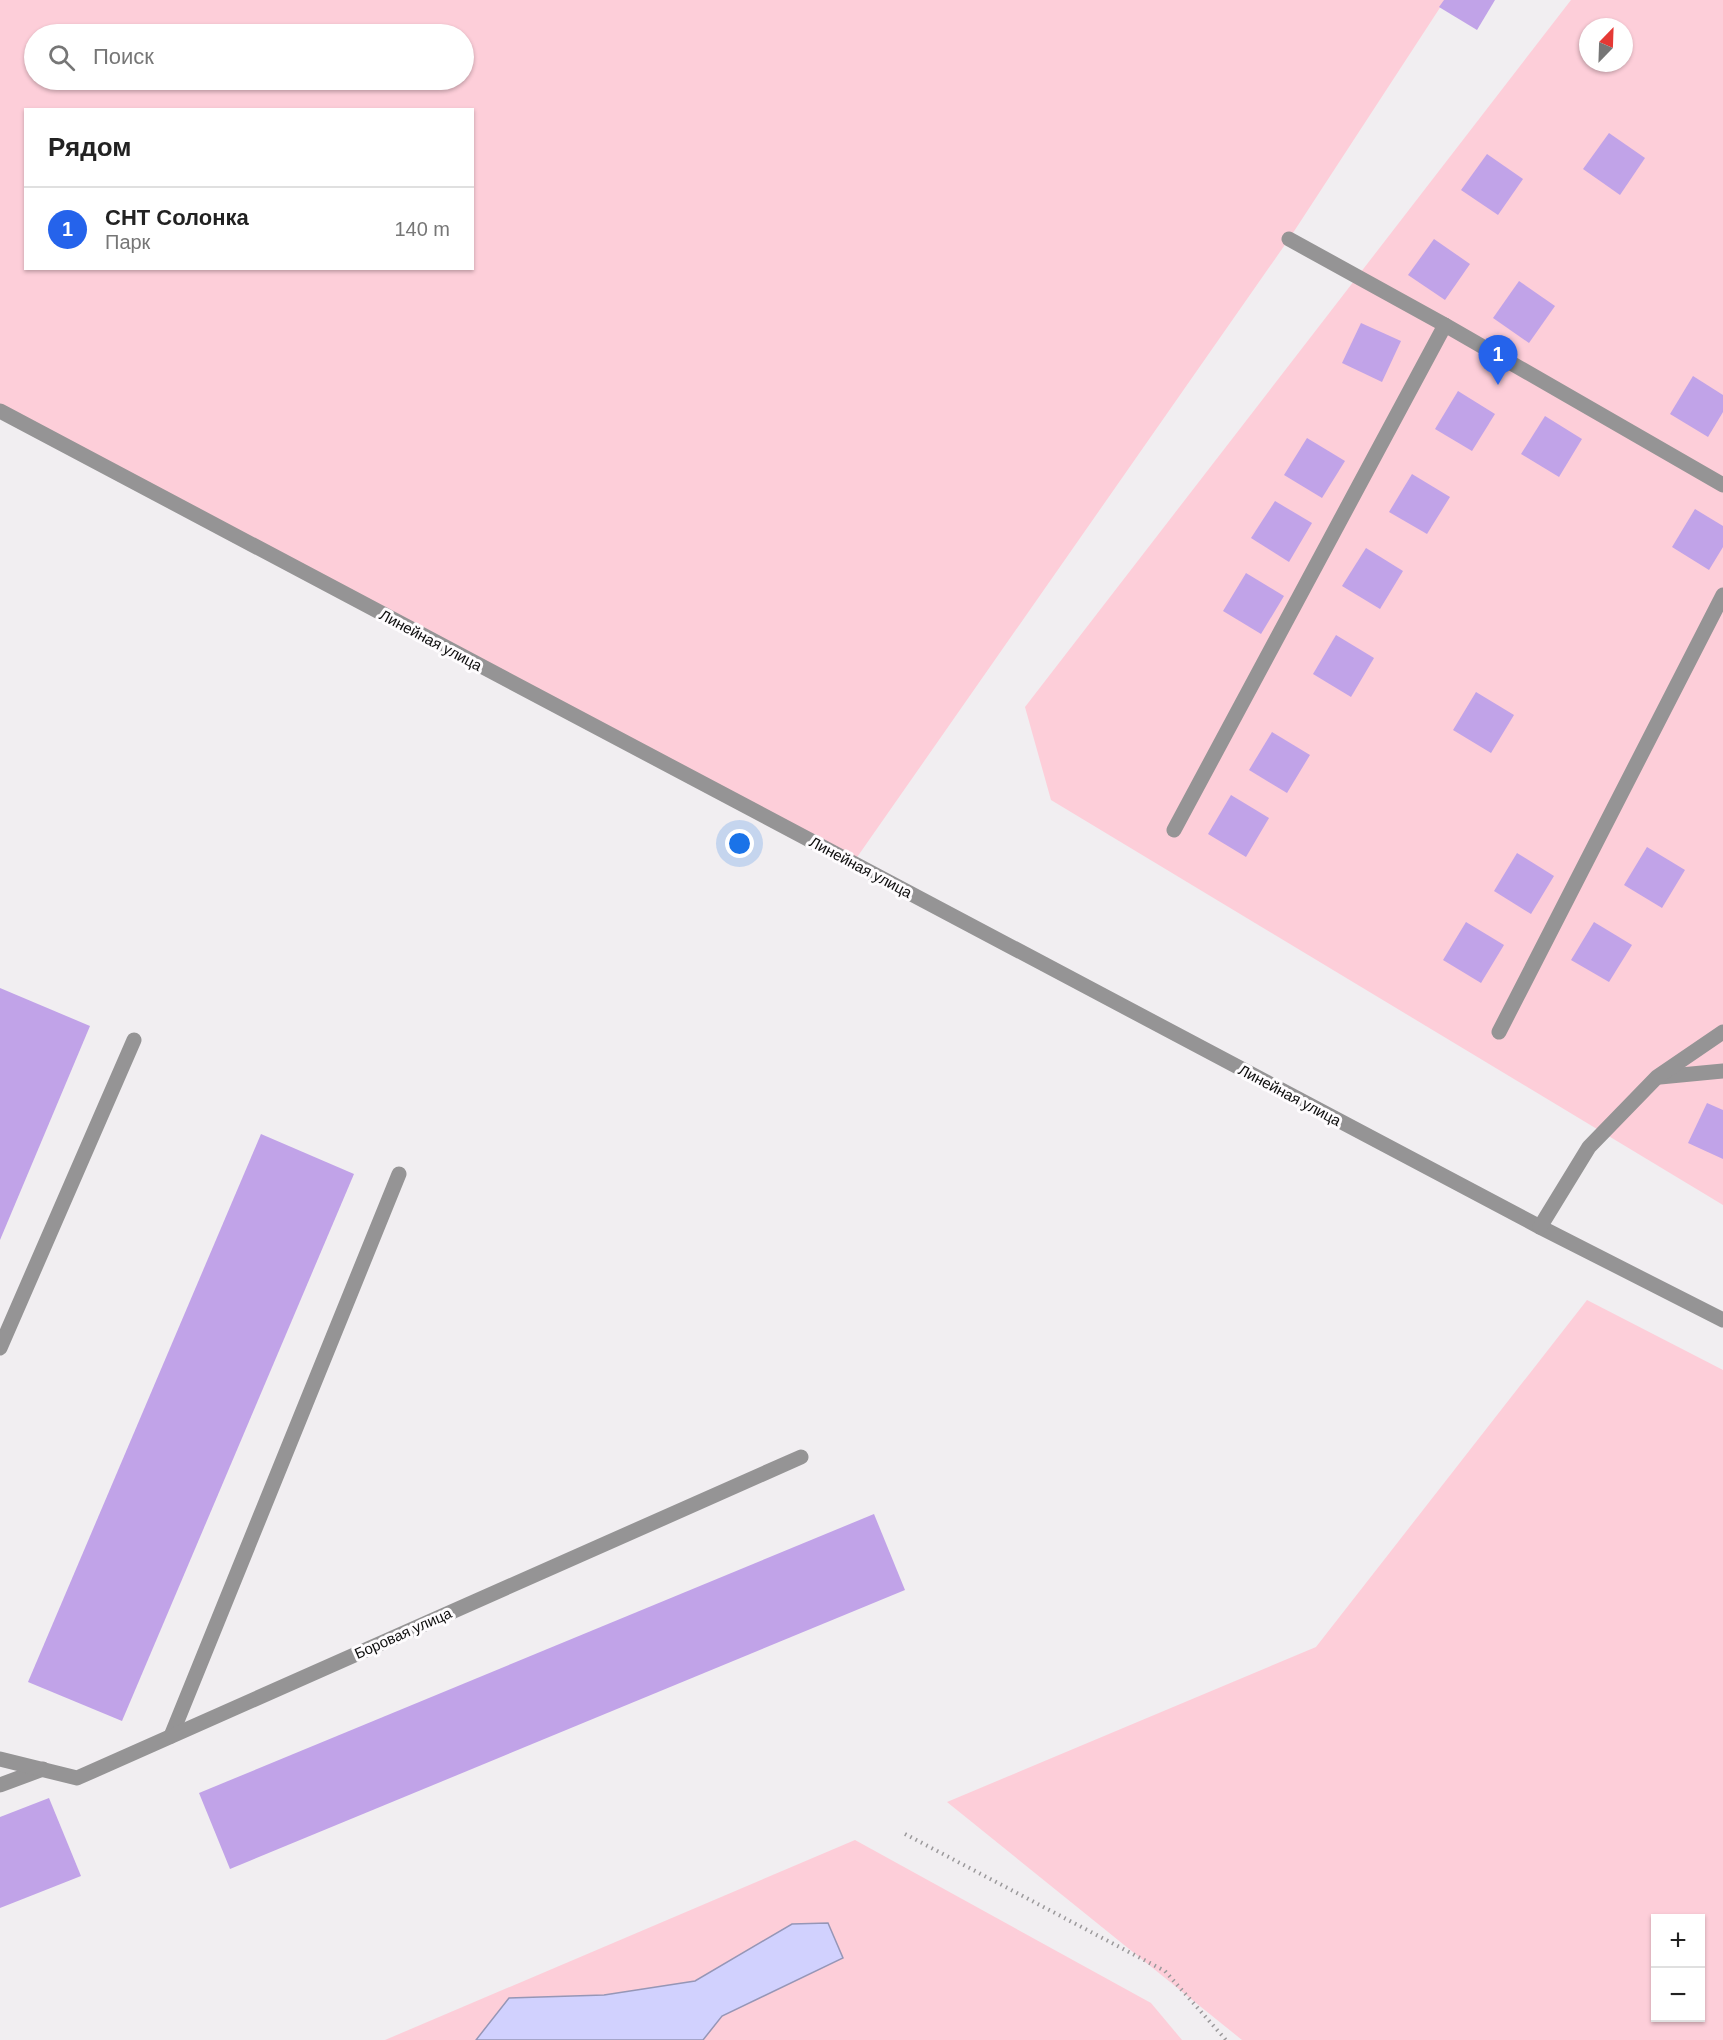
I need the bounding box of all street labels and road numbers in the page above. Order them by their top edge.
street label: Линейная улица [377,606,486,674]
street label: Линейная улица [807,833,916,901]
street label: Линейная улица [1236,1061,1345,1129]
street label: Боровая улица [352,1604,455,1662]

